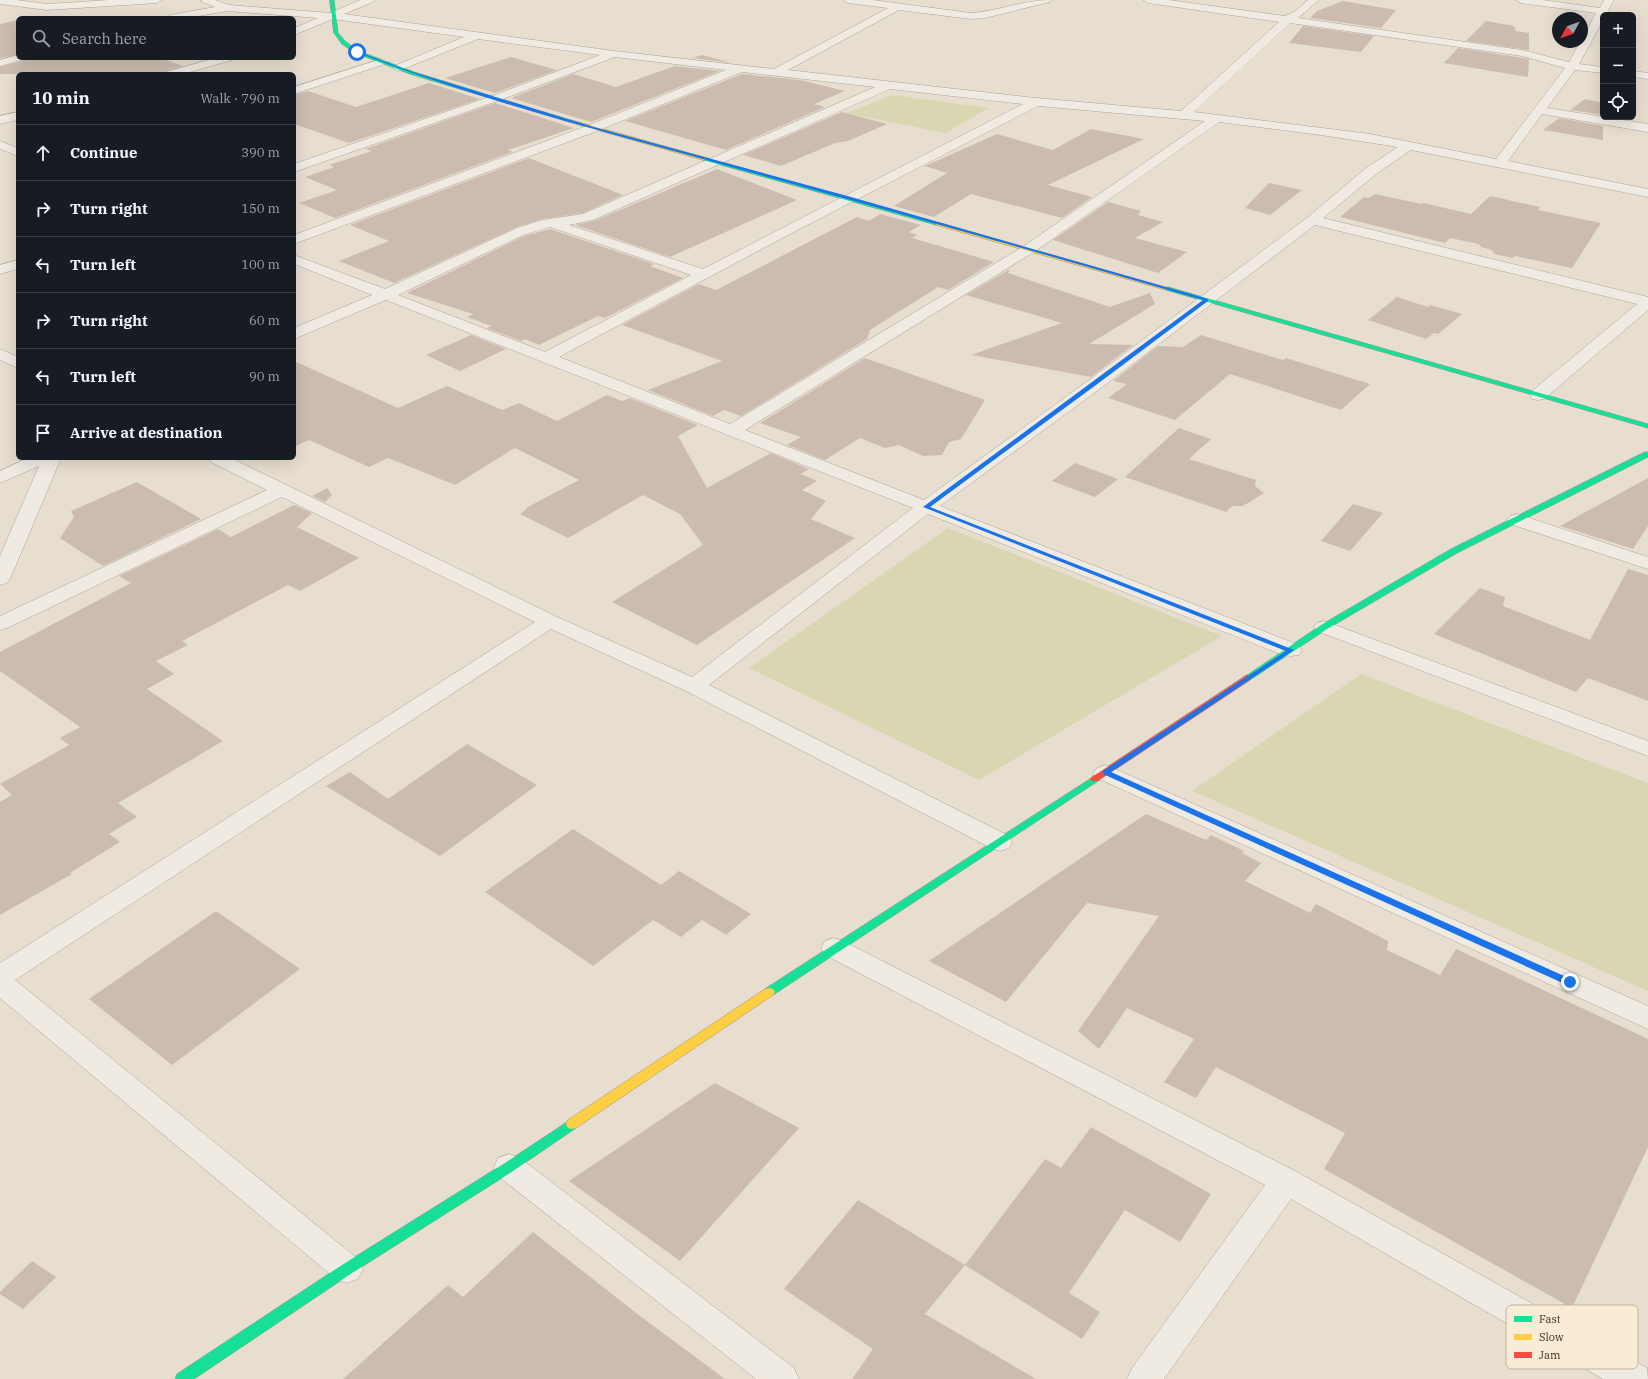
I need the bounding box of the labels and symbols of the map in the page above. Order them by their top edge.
north arrow [1552,12,1588,48]
route start [348,43,366,61]
route end [1561,973,1579,991]
legend [1506,1305,1638,1369]
text: Fast [1539,1312,1561,1326]
text: Slow [1539,1330,1564,1344]
text: Jam [1539,1348,1561,1362]

